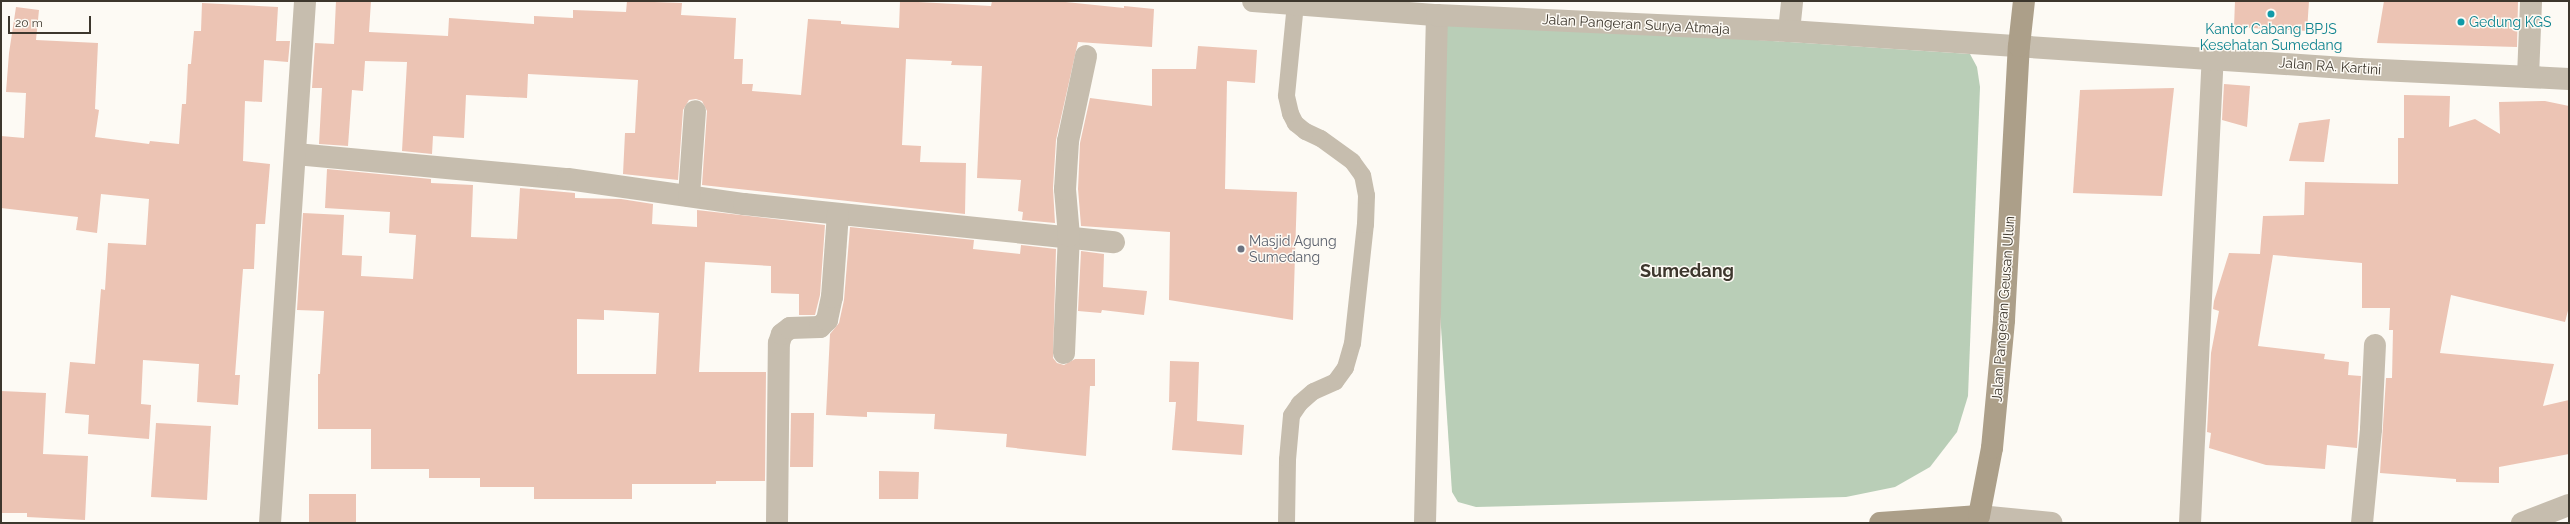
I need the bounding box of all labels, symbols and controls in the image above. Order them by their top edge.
scale bar [10,8,93,34]
marker: Kantor Cabang BPJS Kesehatan Sumedang [2266,9,2276,19]
street label: Jalan Pangeran Surya Atmaja [1541,11,1731,37]
place label: Gedung KGS [2469,14,2552,30]
text: 20 m [15,16,43,30]
marker: Gedung KGS [2456,17,2466,27]
place label: Kantor Cabang BPJS Kesehatan Sumedang [2200,21,2342,54]
street label: Jalan RA. Kartini [2278,54,2382,78]
street label: Jalan Pangeran Geusan Ulun [1988,215,2018,403]
place label: Masjid Agung Sumedang [1249,233,1337,266]
marker: Masjid Agung Sumedang [1236,244,1246,254]
district label: Sumedang [1640,260,1734,282]

